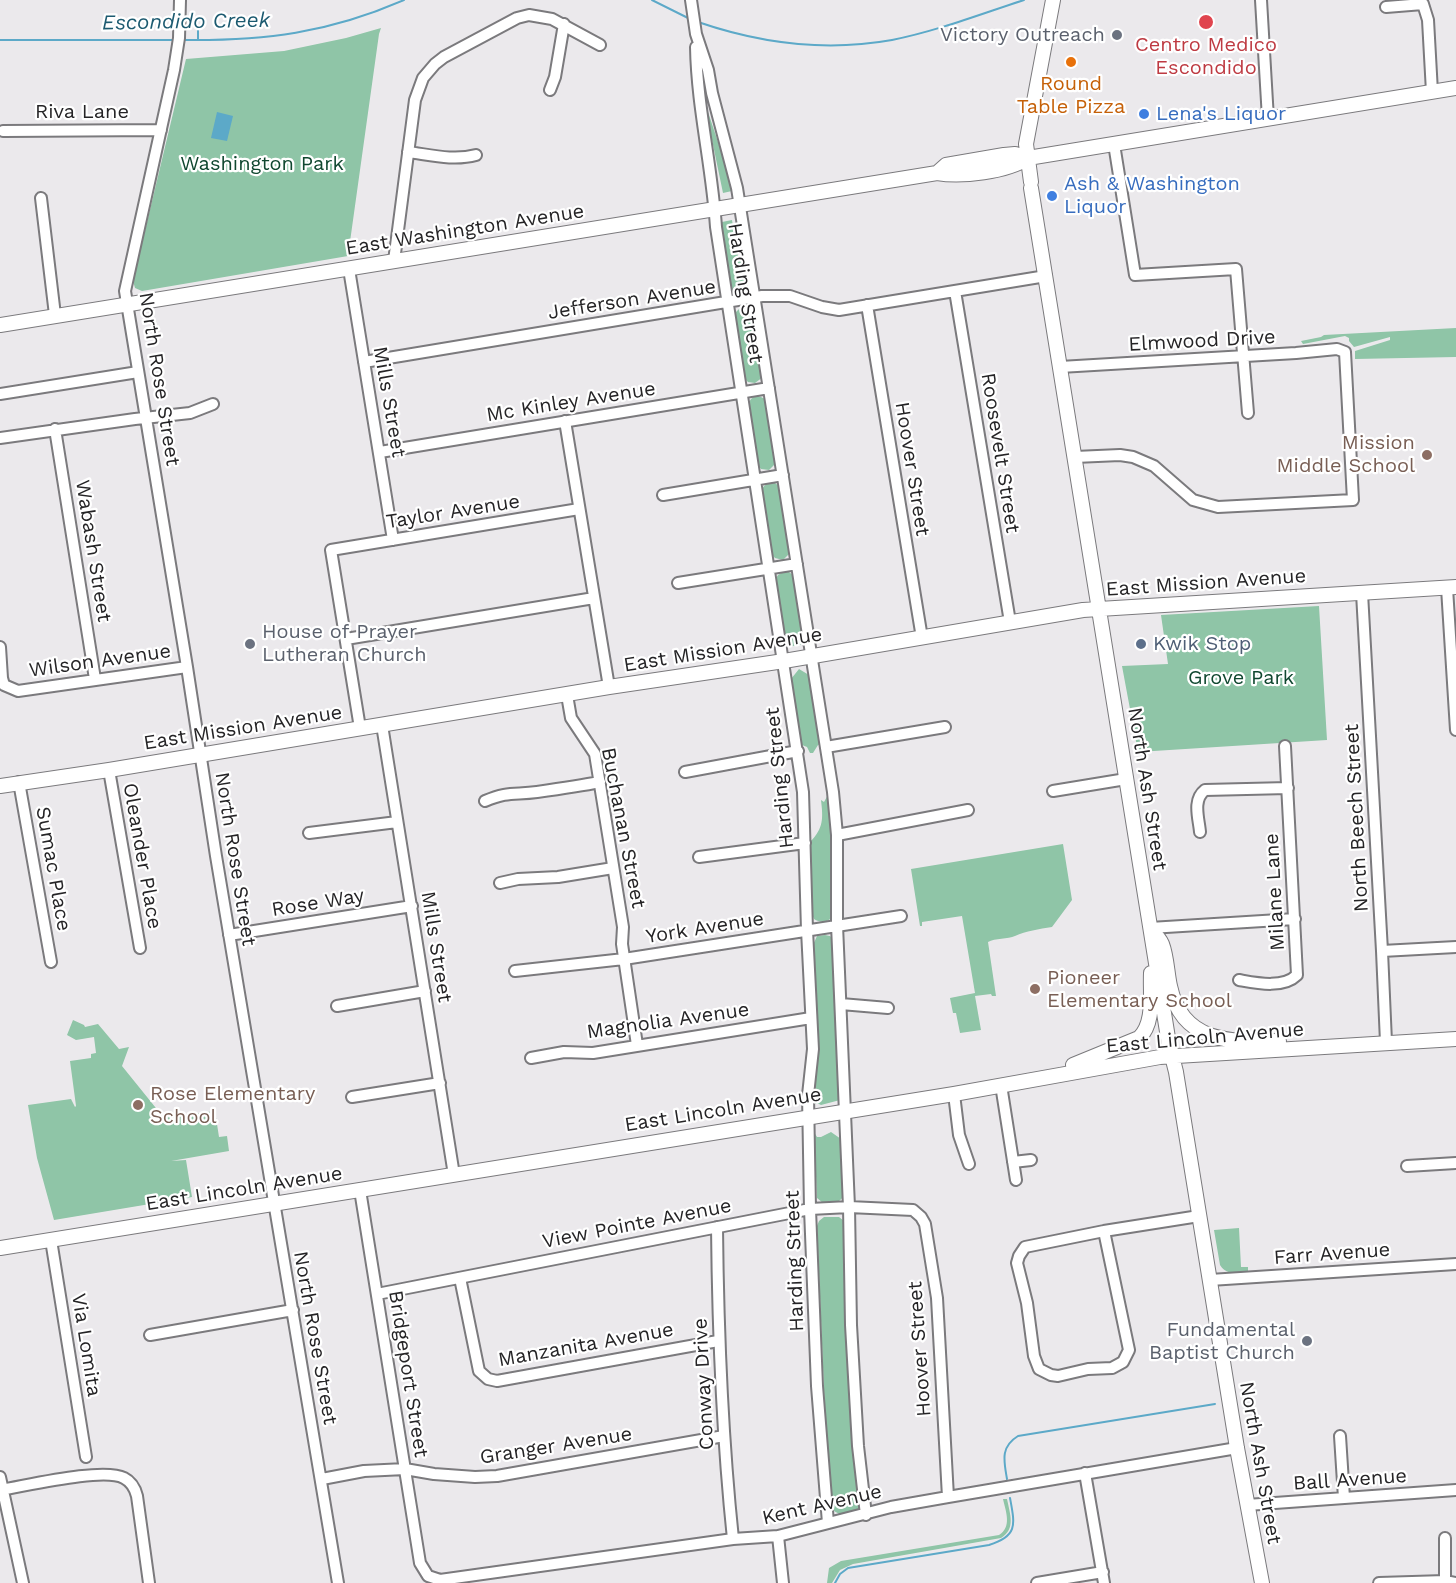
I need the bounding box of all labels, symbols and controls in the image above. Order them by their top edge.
water label: Escondido Creek [102,8,270,36]
marker: Centro Medico Escondido [1197,13,1215,31]
place label: Victory Outreach [940,23,1105,47]
marker: Victory Outreach [1110,28,1124,42]
place label: Centro Medico Escondido [1135,33,1277,80]
marker: Round Table Pizza [1064,55,1078,69]
place label: Round Table Pizza [1017,72,1125,119]
street label: Riva Lane [35,100,129,124]
place label: Lena's Liquor [1156,102,1286,126]
marker: Lena's Liquor [1137,107,1151,121]
park label: Washington Park [180,152,344,176]
place label: Ash & Washington Liquor [1064,172,1240,219]
marker: Ash & Washington Liquor [1045,189,1059,203]
street label: East Washington Avenue [344,199,586,261]
street label: Harding Street [722,221,768,365]
street label: Jefferson Avenue [546,275,718,325]
street label: North Rose Street [133,290,185,468]
street label: Elmwood Drive [1128,325,1276,357]
street label: Mills Street [367,345,411,459]
street label: Roosevelt Street [975,371,1025,535]
street label: Mc Kinley Avenue [485,377,657,427]
street label: Hoover Street [890,400,934,538]
place label: Mission Middle School [1277,431,1415,478]
marker: Mission Middle School [1420,448,1434,462]
street label: Wabash Street [70,478,116,624]
street label: Taylor Avenue [384,490,522,534]
street label: East Mission Avenue [1105,564,1307,602]
place label: House of Prayer Lutheran Church [262,620,427,667]
street label: East Mission Avenue [622,622,824,678]
place label: Kwik Stop [1153,632,1251,656]
marker: House of Prayer Lutheran Church [243,637,257,651]
marker: Kwik Stop [1134,637,1148,651]
street label: Wilson Avenue [27,639,173,683]
park label: Grove Park [1188,666,1294,690]
street label: East Mission Avenue [142,700,344,756]
street label: Harding Street [761,706,799,850]
street label: North Ash Street [1122,706,1172,872]
street label: North Beech Street [1340,723,1374,913]
street label: Buchanan Street [596,746,650,910]
street label: North Rose Street [209,770,261,948]
street label: Oleander Place [117,781,167,931]
street label: Sumac Place [30,805,76,933]
street label: Milane Lane [1260,833,1290,951]
street label: Rose Way [270,884,366,922]
street label: Mills Street [415,890,457,1004]
street label: York Avenue [644,907,766,949]
place label: Pioneer Elementary School [1047,966,1232,1013]
marker: Pioneer Elementary School [1028,982,1042,996]
street label: Magnolia Avenue [585,998,751,1044]
street label: East Lincoln Avenue [1105,1017,1305,1059]
place label: Rose Elementary School [150,1082,315,1129]
street label: East Lincoln Avenue [623,1083,823,1137]
marker: Rose Elementary School [131,1098,145,1112]
street label: East Lincoln Avenue [144,1162,344,1216]
street label: Harding Street [781,1190,809,1332]
street label: View Pointe Avenue [540,1194,734,1254]
street label: Farr Avenue [1273,1238,1391,1270]
street label: North Rose Street [288,1249,342,1427]
street label: Hoover Street [903,1281,937,1417]
street label: Bridgeport Street [383,1289,433,1459]
street label: Via Lomita [66,1292,106,1398]
street label: Conway Drive [689,1317,719,1451]
street label: Manzanita Avenue [496,1318,676,1372]
place label: Fundamental Baptist Church [1149,1318,1295,1365]
marker: Fundamental Baptist Church [1300,1334,1314,1348]
street label: North Ash Street [1234,1380,1286,1546]
street label: Granger Avenue [478,1422,634,1470]
street label: Ball Avenue [1292,1464,1408,1496]
street label: Kent Avenue [760,1480,884,1530]

